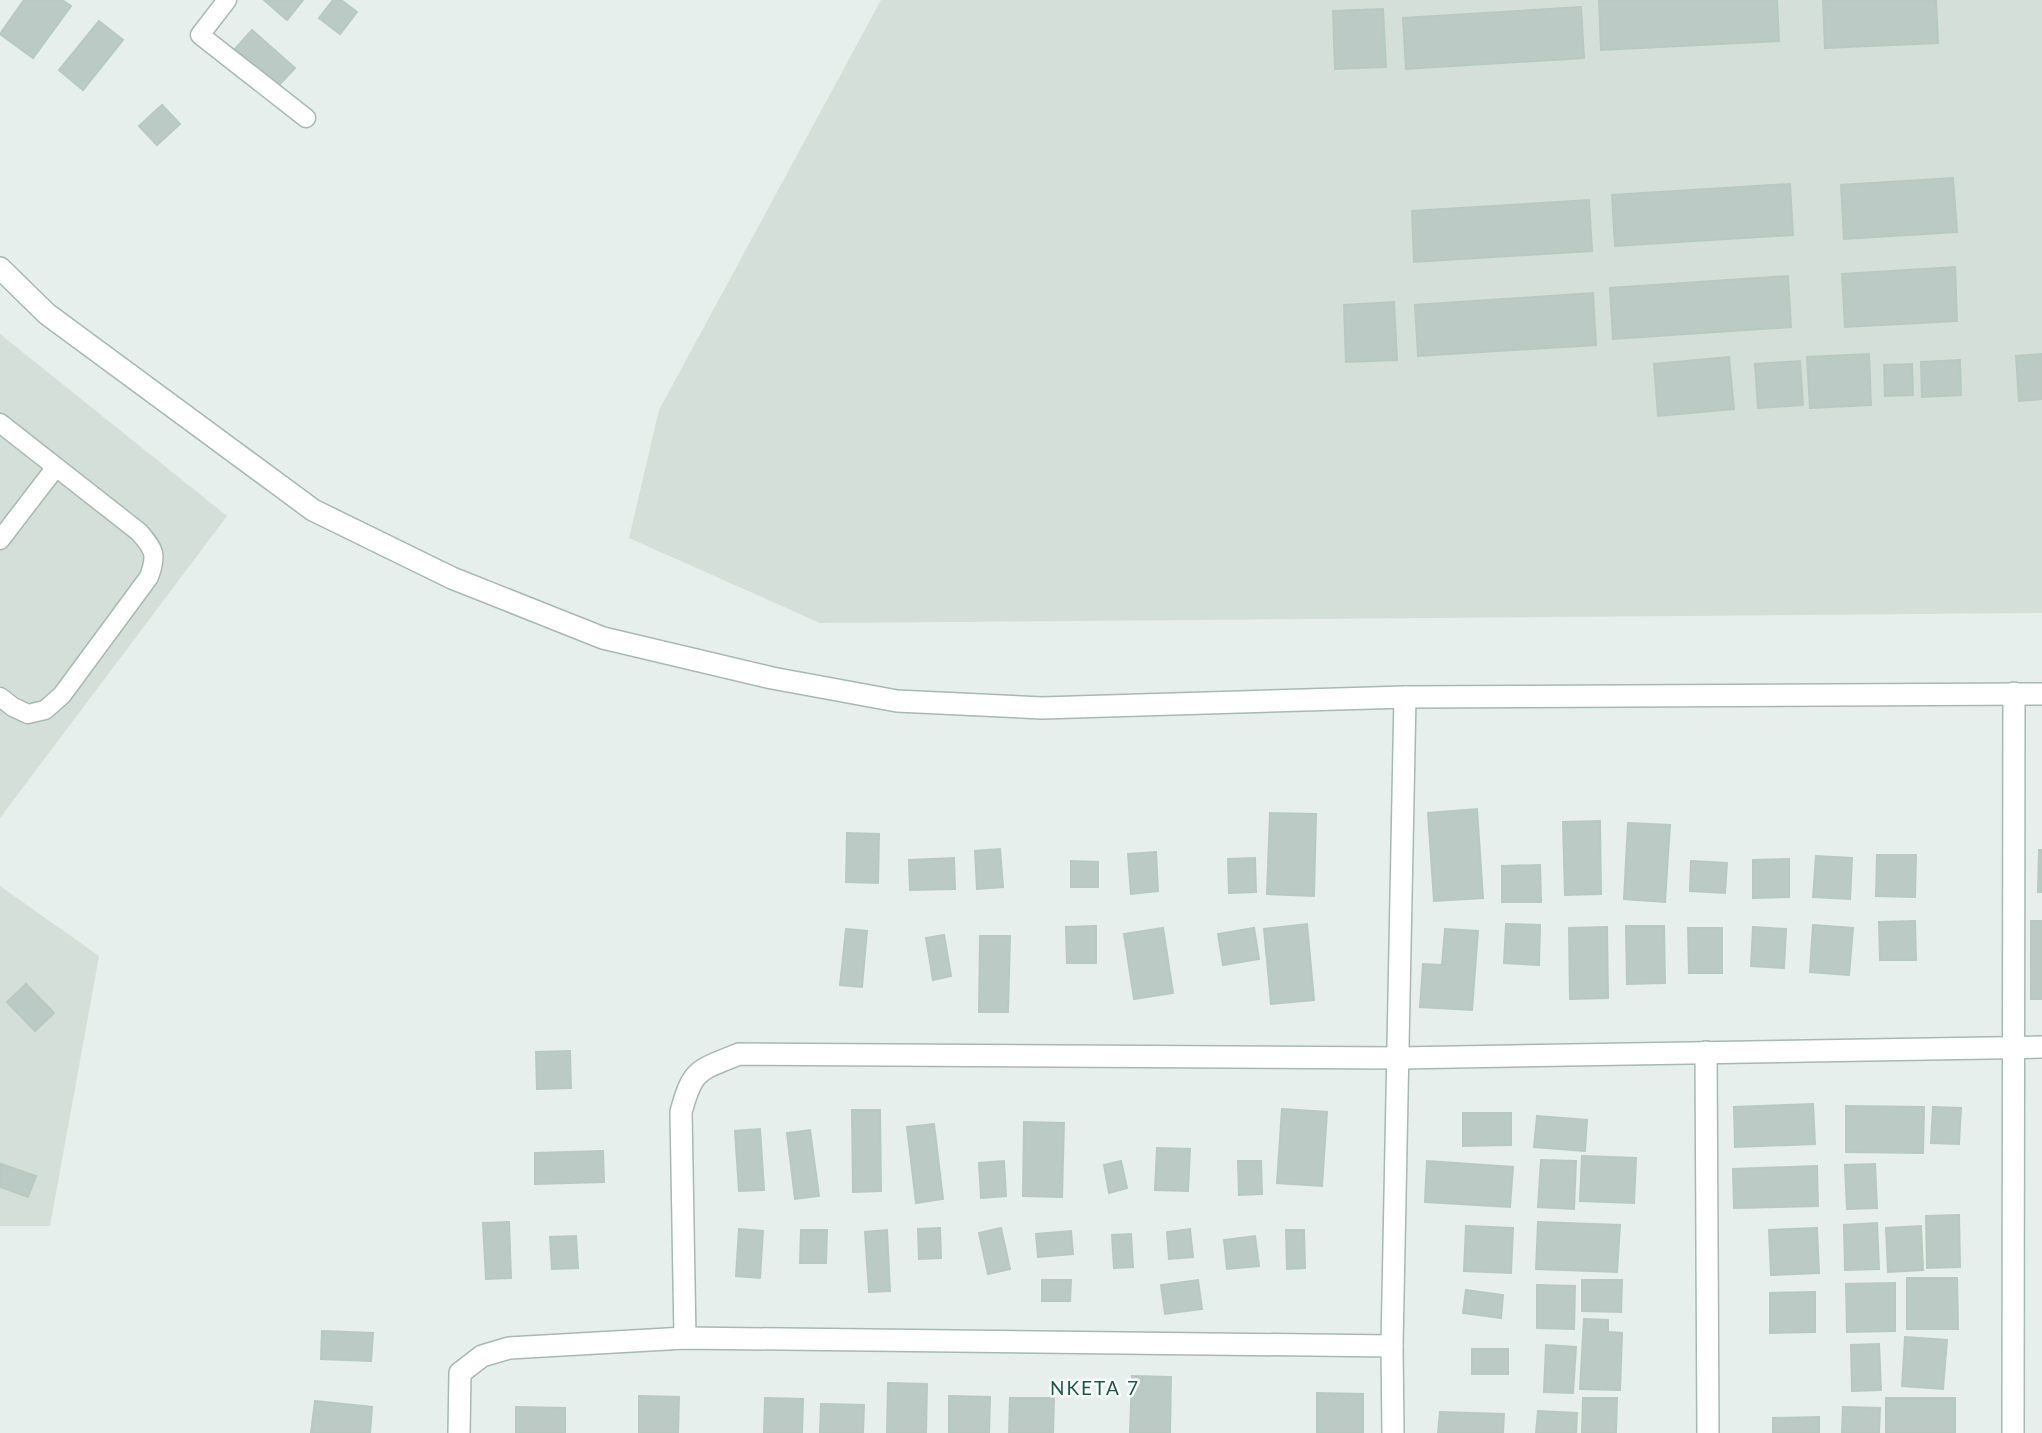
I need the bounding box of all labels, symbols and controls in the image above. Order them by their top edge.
district label: NKETA 7 [1050,1376,1140,1399]

